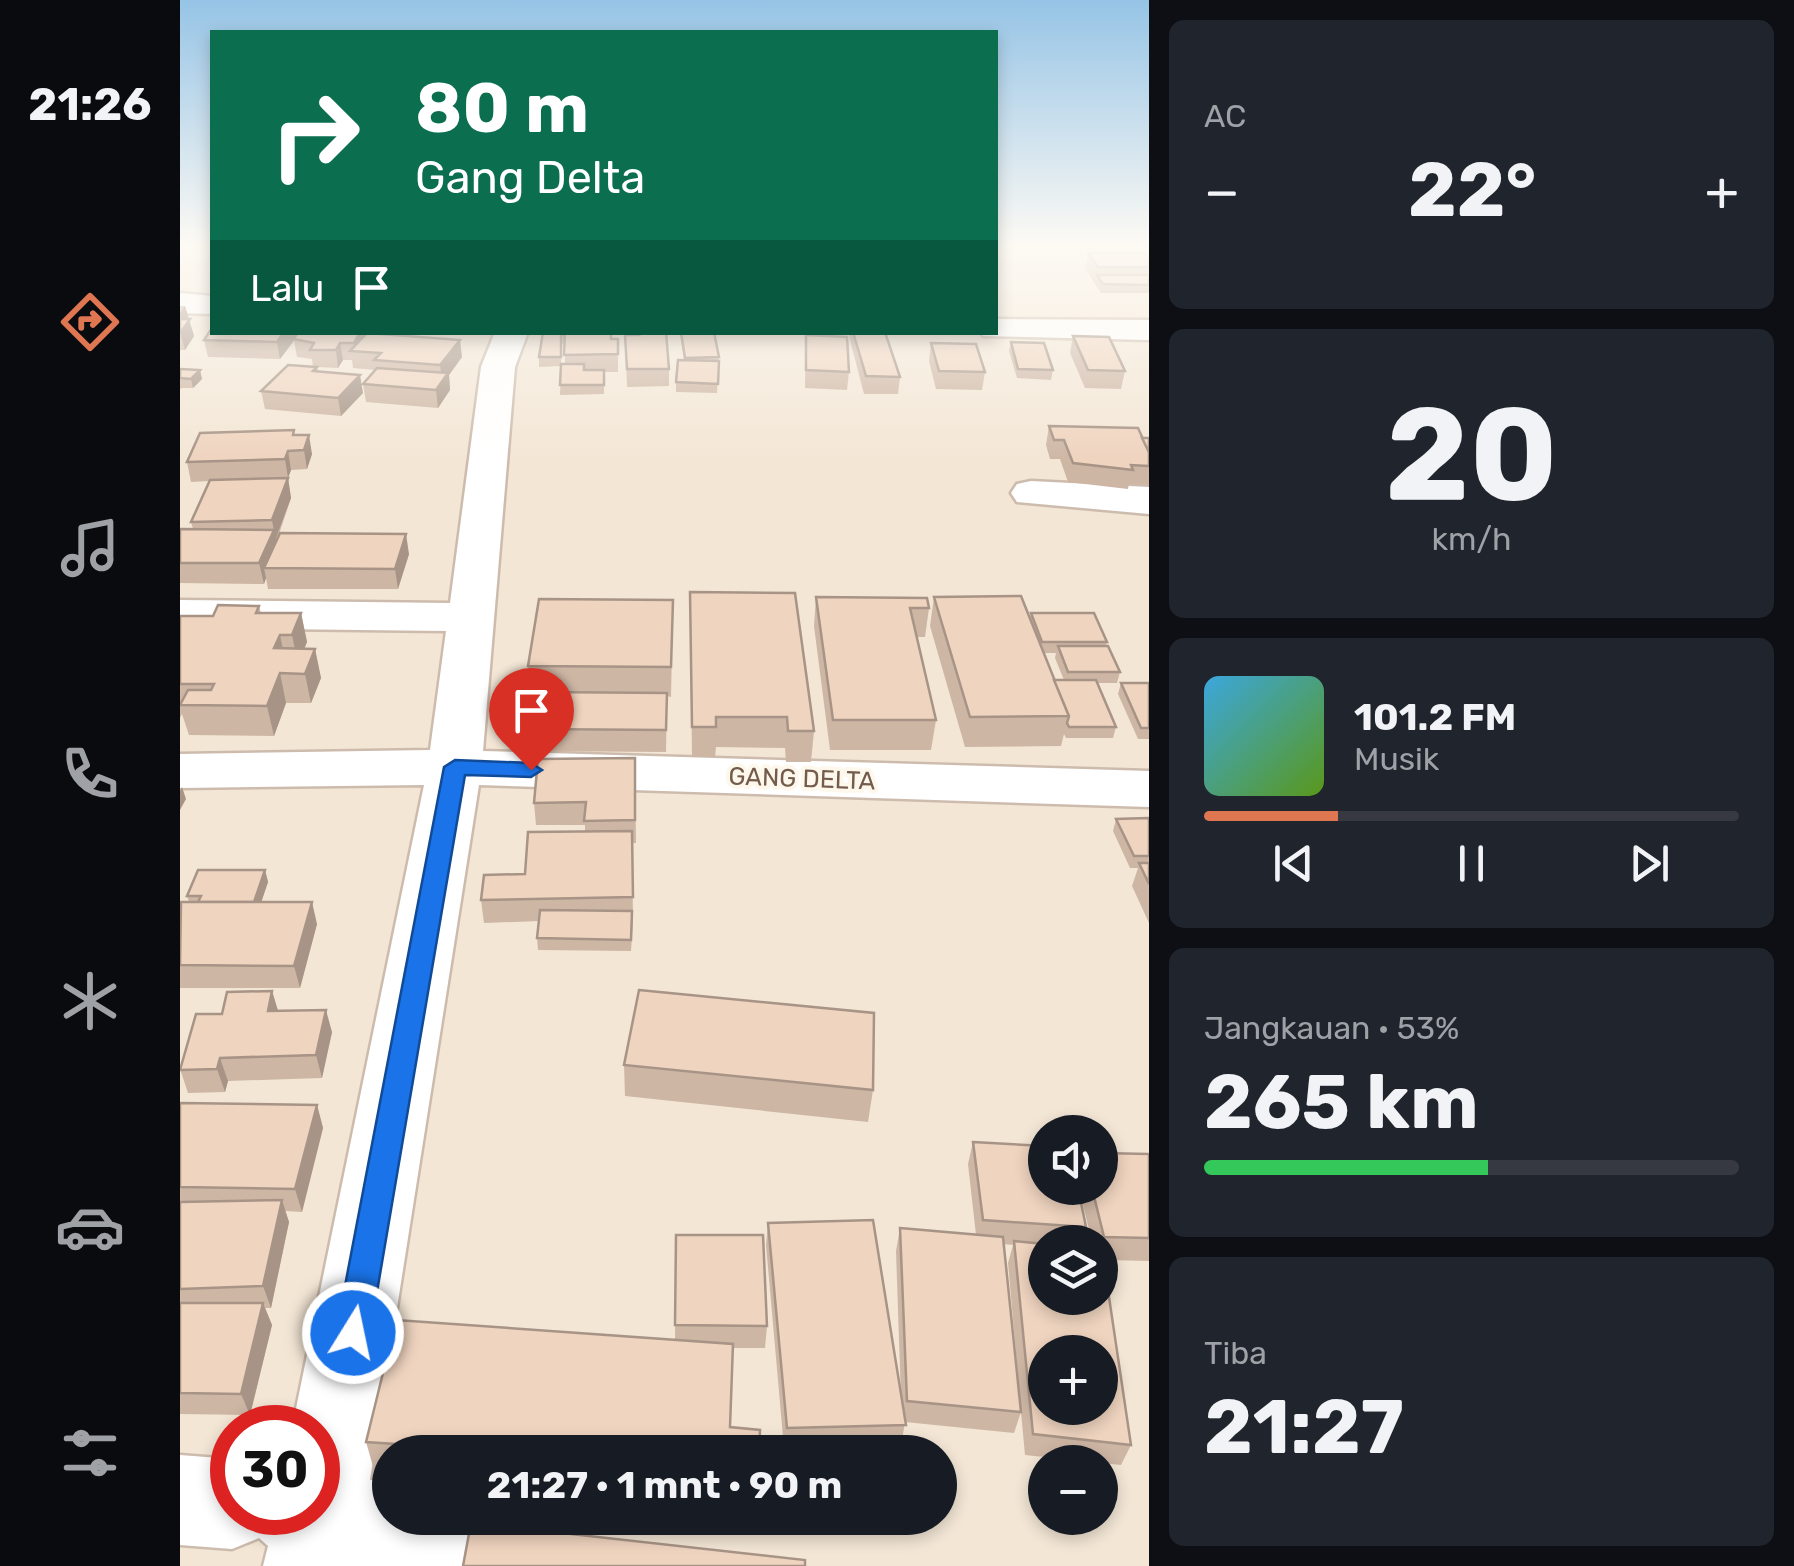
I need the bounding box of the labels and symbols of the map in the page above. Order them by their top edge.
pin [489,668,574,771]
street label: GANG DELTA [728,761,876,796]
position arrow [301,1281,405,1385]
speed limit sign: 30 [210,1405,340,1535]

